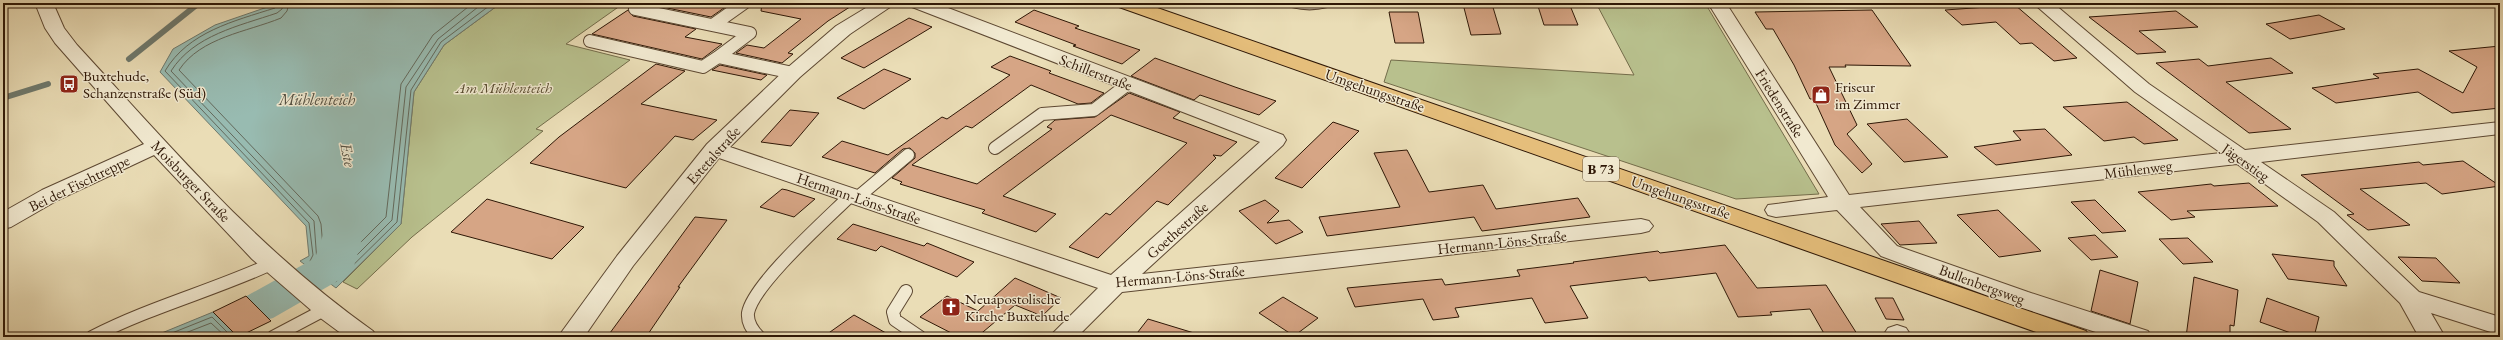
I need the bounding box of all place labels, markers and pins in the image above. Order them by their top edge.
place label: Buxtehude, Schanzenstraße (Süd) [83,66,206,102]
bus stop icon: Buxtehude, Schanzenstraße (Süd) [58,73,80,95]
place label: Friseur im Zimmer [1835,77,1900,113]
shop icon: Friseur im Zimmer [1810,84,1832,106]
place label: Neuapostolische Kirche Buxtehude [965,289,1070,325]
church icon: Neuapostolische Kirche Buxtehude [940,296,962,318]

